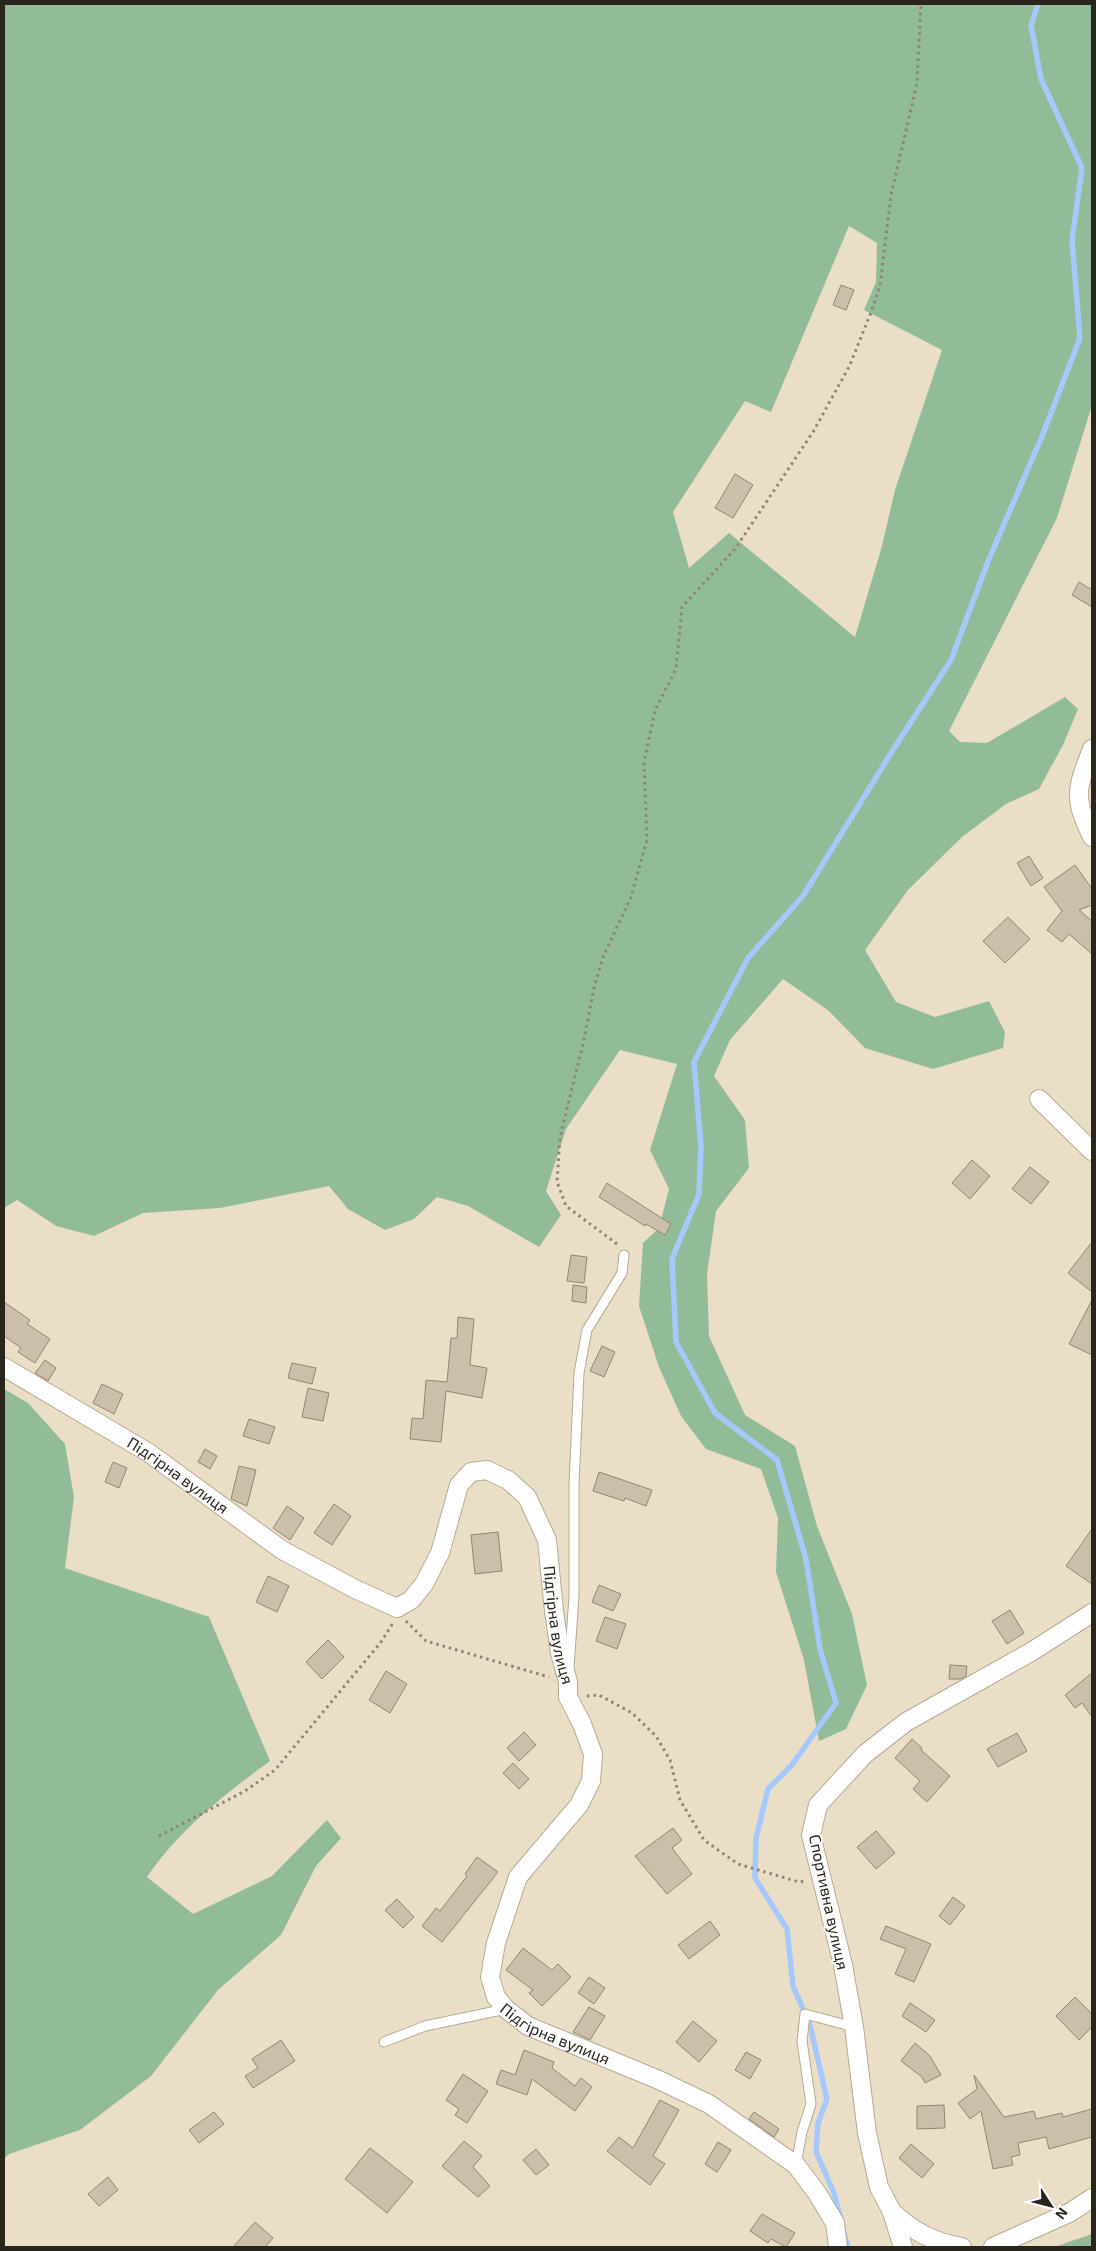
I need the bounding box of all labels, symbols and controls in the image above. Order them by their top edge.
street label: Підгірна вулиця [124,1432,233,1517]
street label: Підгірна вулиця [541,1565,578,1686]
street label: Спортивна вулиця [805,1832,853,1972]
street label: Підгірна вулиця [497,1998,613,2068]
north arrow [1026,2181,1076,2231]
text: N [1052,2205,1072,2223]

